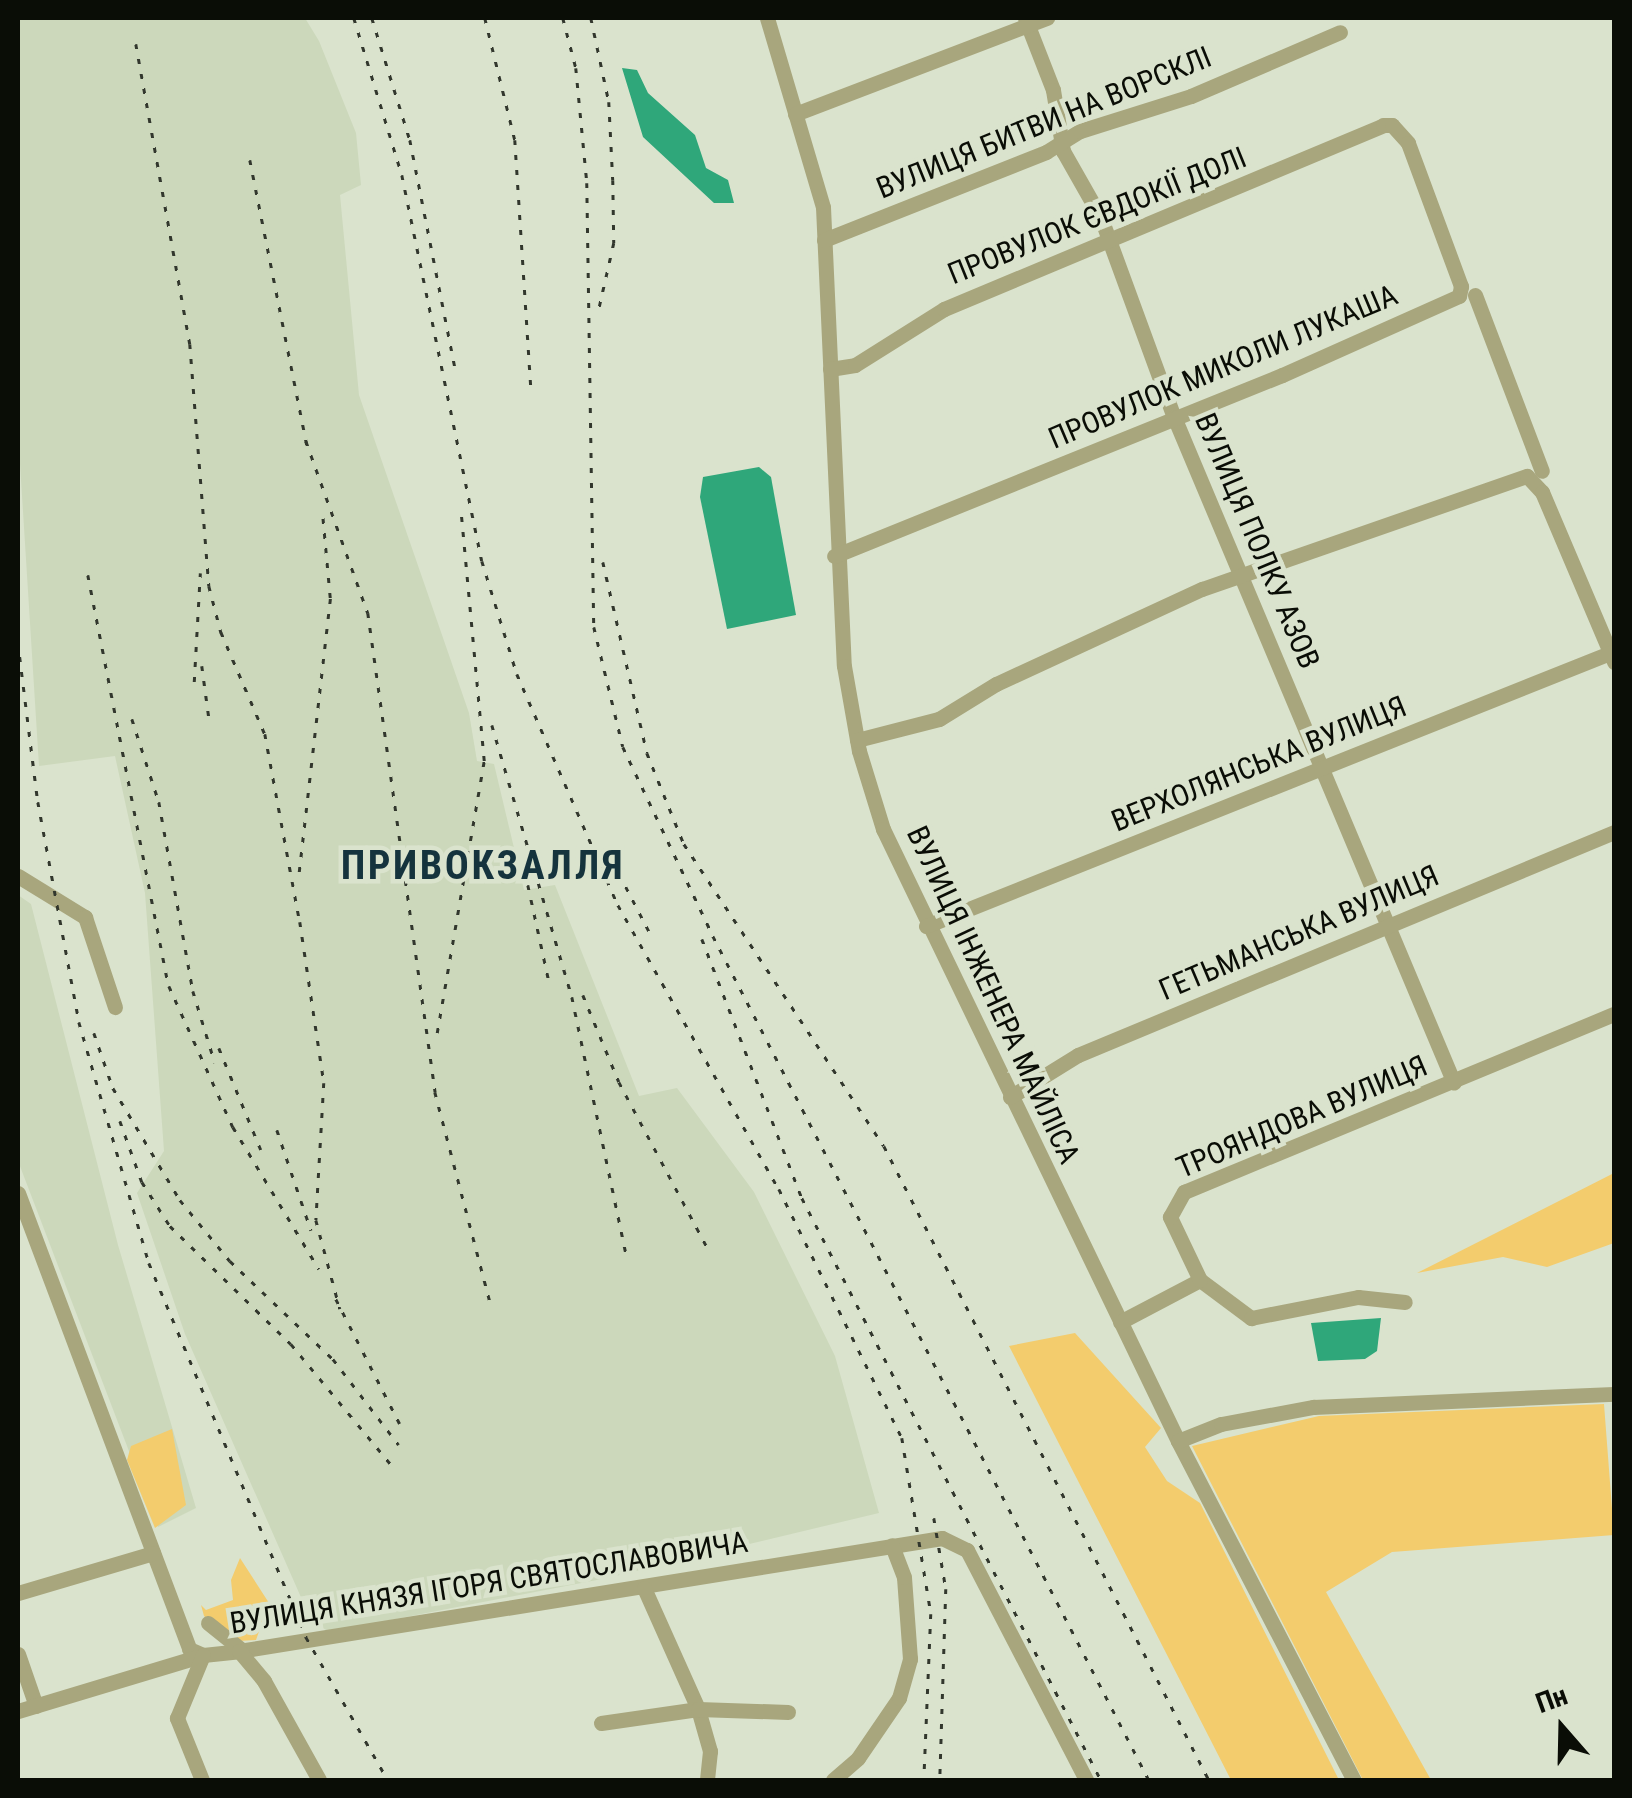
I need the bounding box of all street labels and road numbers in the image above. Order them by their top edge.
street label: ВУЛИЦЯ БИТВИ НА ВОРСКЛІ [871,39,1217,207]
street label: ПРОВУЛОК ЄВДОКІЇ ДОЛІ [943,140,1251,292]
street label: ПРОВУЛОК МИКОЛИ ЛУКАША [1043,277,1403,457]
street label: ВУЛИЦЯ ПОЛКУ АЗОВ [1187,408,1327,674]
street label: ВЕРХОЛЯНСЬКА ВУЛИЦЯ [1106,688,1412,840]
street label: ВУЛИЦЯ ІНЖЕНЕРА МАЙЛІСА [899,821,1087,1169]
street label: ГЕТЬМАНСЬКА ВУЛИЦЯ [1154,858,1444,1008]
street label: ТРОЯНДОВА ВУЛИЦЯ [1171,1048,1433,1186]
street label: ВУЛИЦЯ КНЯЗЯ ІГОРЯ СВЯТОСЛАВОВИЧА [228,1524,750,1642]

